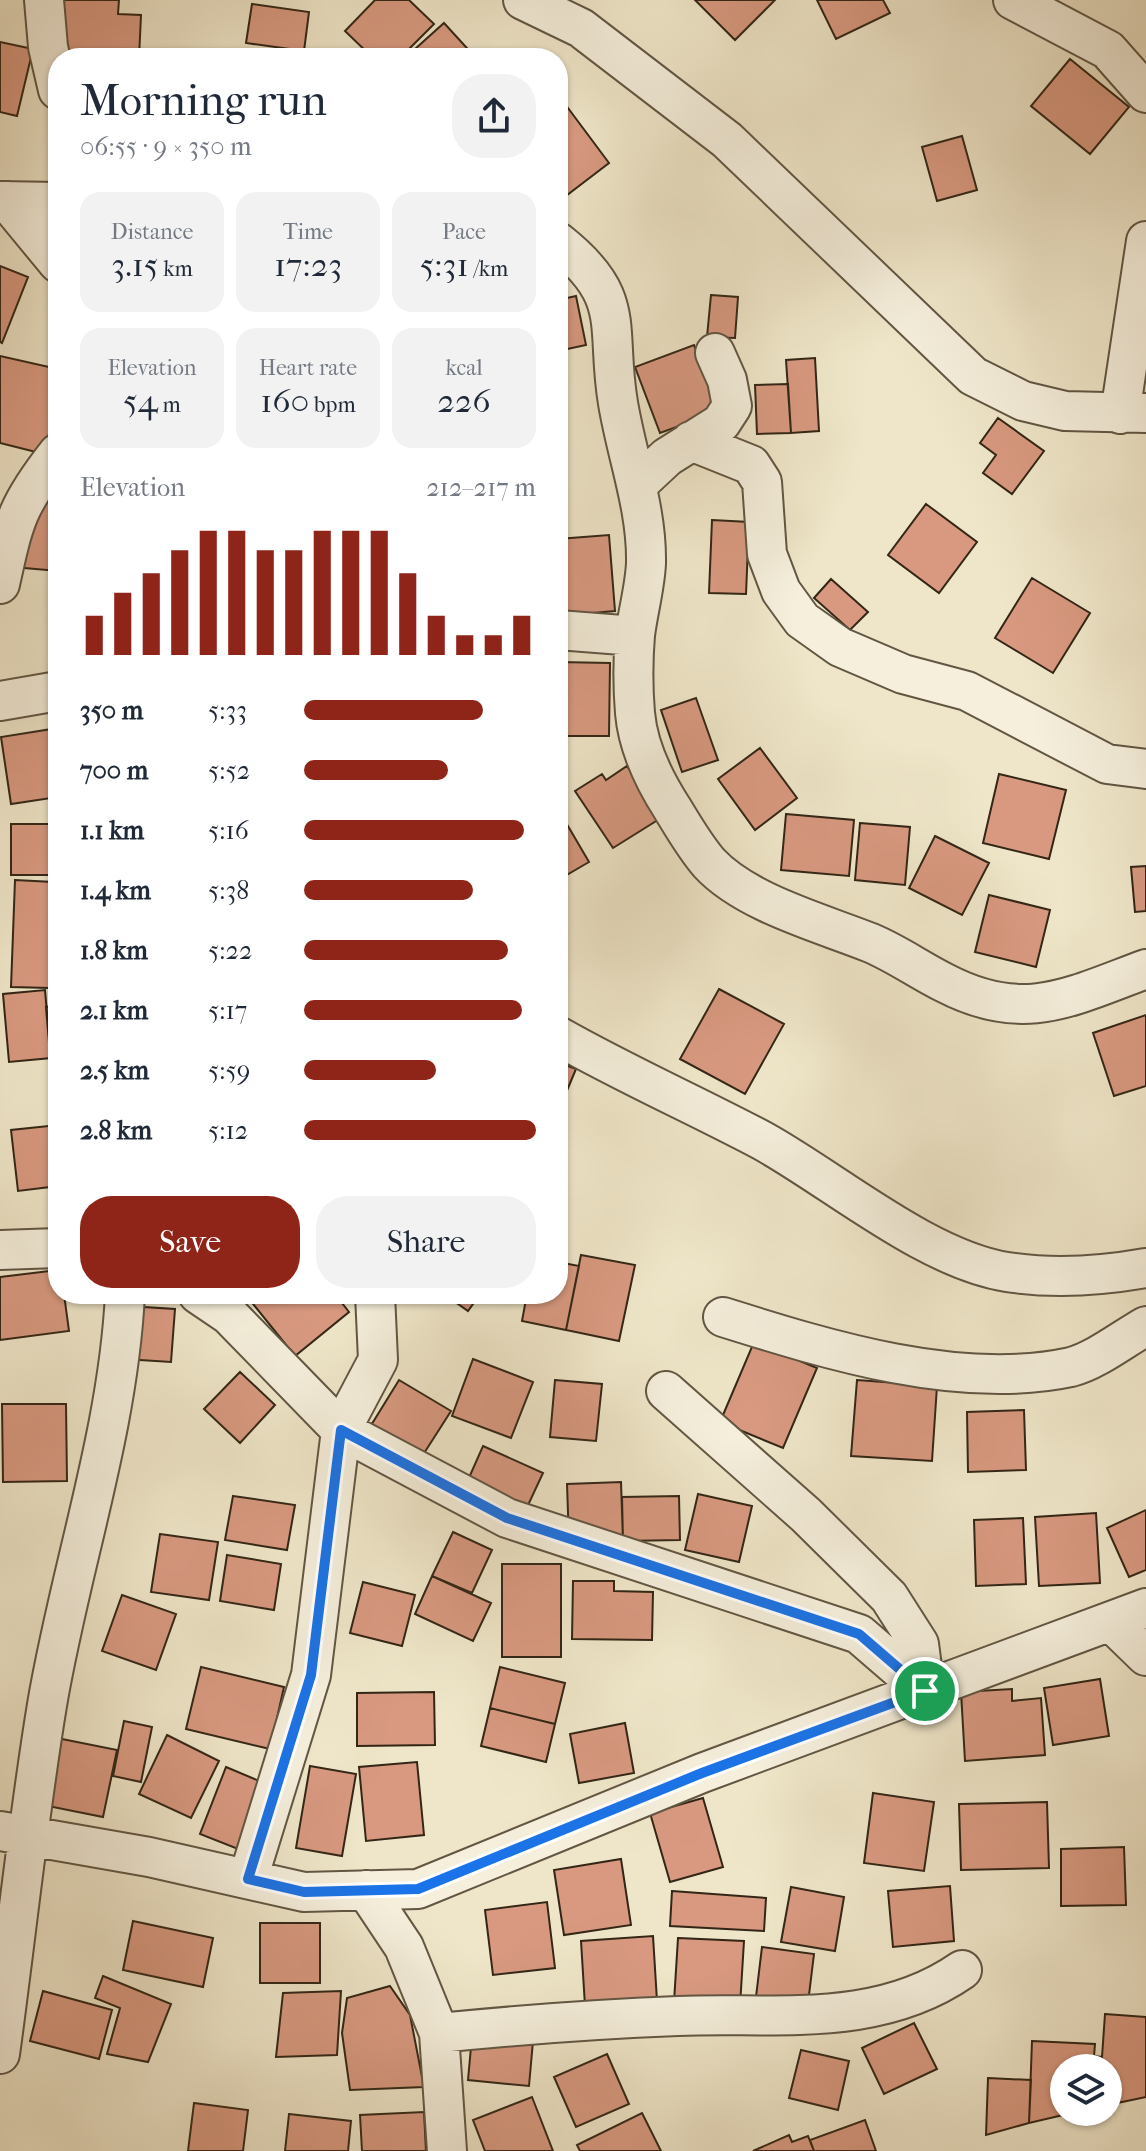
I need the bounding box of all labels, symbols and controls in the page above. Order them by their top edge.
button: share [452,74,536,158]
text: Morning run [80,75,327,126]
text: 06:55 · 9 × 350 m [80,131,252,162]
text: Distance [111,219,193,245]
text: Time [283,219,333,245]
text: Pace [442,219,486,245]
text: 3.15 [111,245,158,285]
text: 17:23 [274,245,342,285]
text: 5:31 [420,245,469,285]
text: km [158,256,193,282]
text: /km [469,256,508,282]
text: Elevation [108,355,196,381]
text: Heart rate [259,355,357,381]
text: kcal [445,355,483,381]
text: 54 [123,381,158,421]
text: 160 [260,381,309,421]
text: 226 [437,381,491,421]
text: m [158,392,181,418]
text: bpm [309,392,356,418]
text: Elevation [80,472,185,503]
text: 212–217 m [426,472,536,503]
text: 350 m [80,695,143,726]
text: 5:33 [208,695,247,726]
text: 700 m [80,755,148,786]
text: 5:52 [208,755,250,786]
text: 1.1 km [80,815,144,846]
text: 5:16 [208,815,249,846]
text: 1.4 km [80,875,151,906]
text: 5:38 [208,875,249,906]
text: 1.8 km [80,935,148,966]
text: 5:22 [208,935,252,966]
text: 2.1 km [80,995,148,1026]
text: 5:17 [208,995,247,1026]
text: 2.5 km [80,1055,149,1086]
text: 5:59 [208,1055,250,1086]
text: 2.8 km [80,1115,152,1146]
text: 5:12 [208,1115,248,1146]
button: Save [80,1196,300,1288]
button: Share [316,1196,536,1288]
pin [891,1657,959,1725]
icon: arrive [903,1669,947,1713]
map controls [1050,2054,1122,2126]
button: layers [1050,2054,1122,2126]

